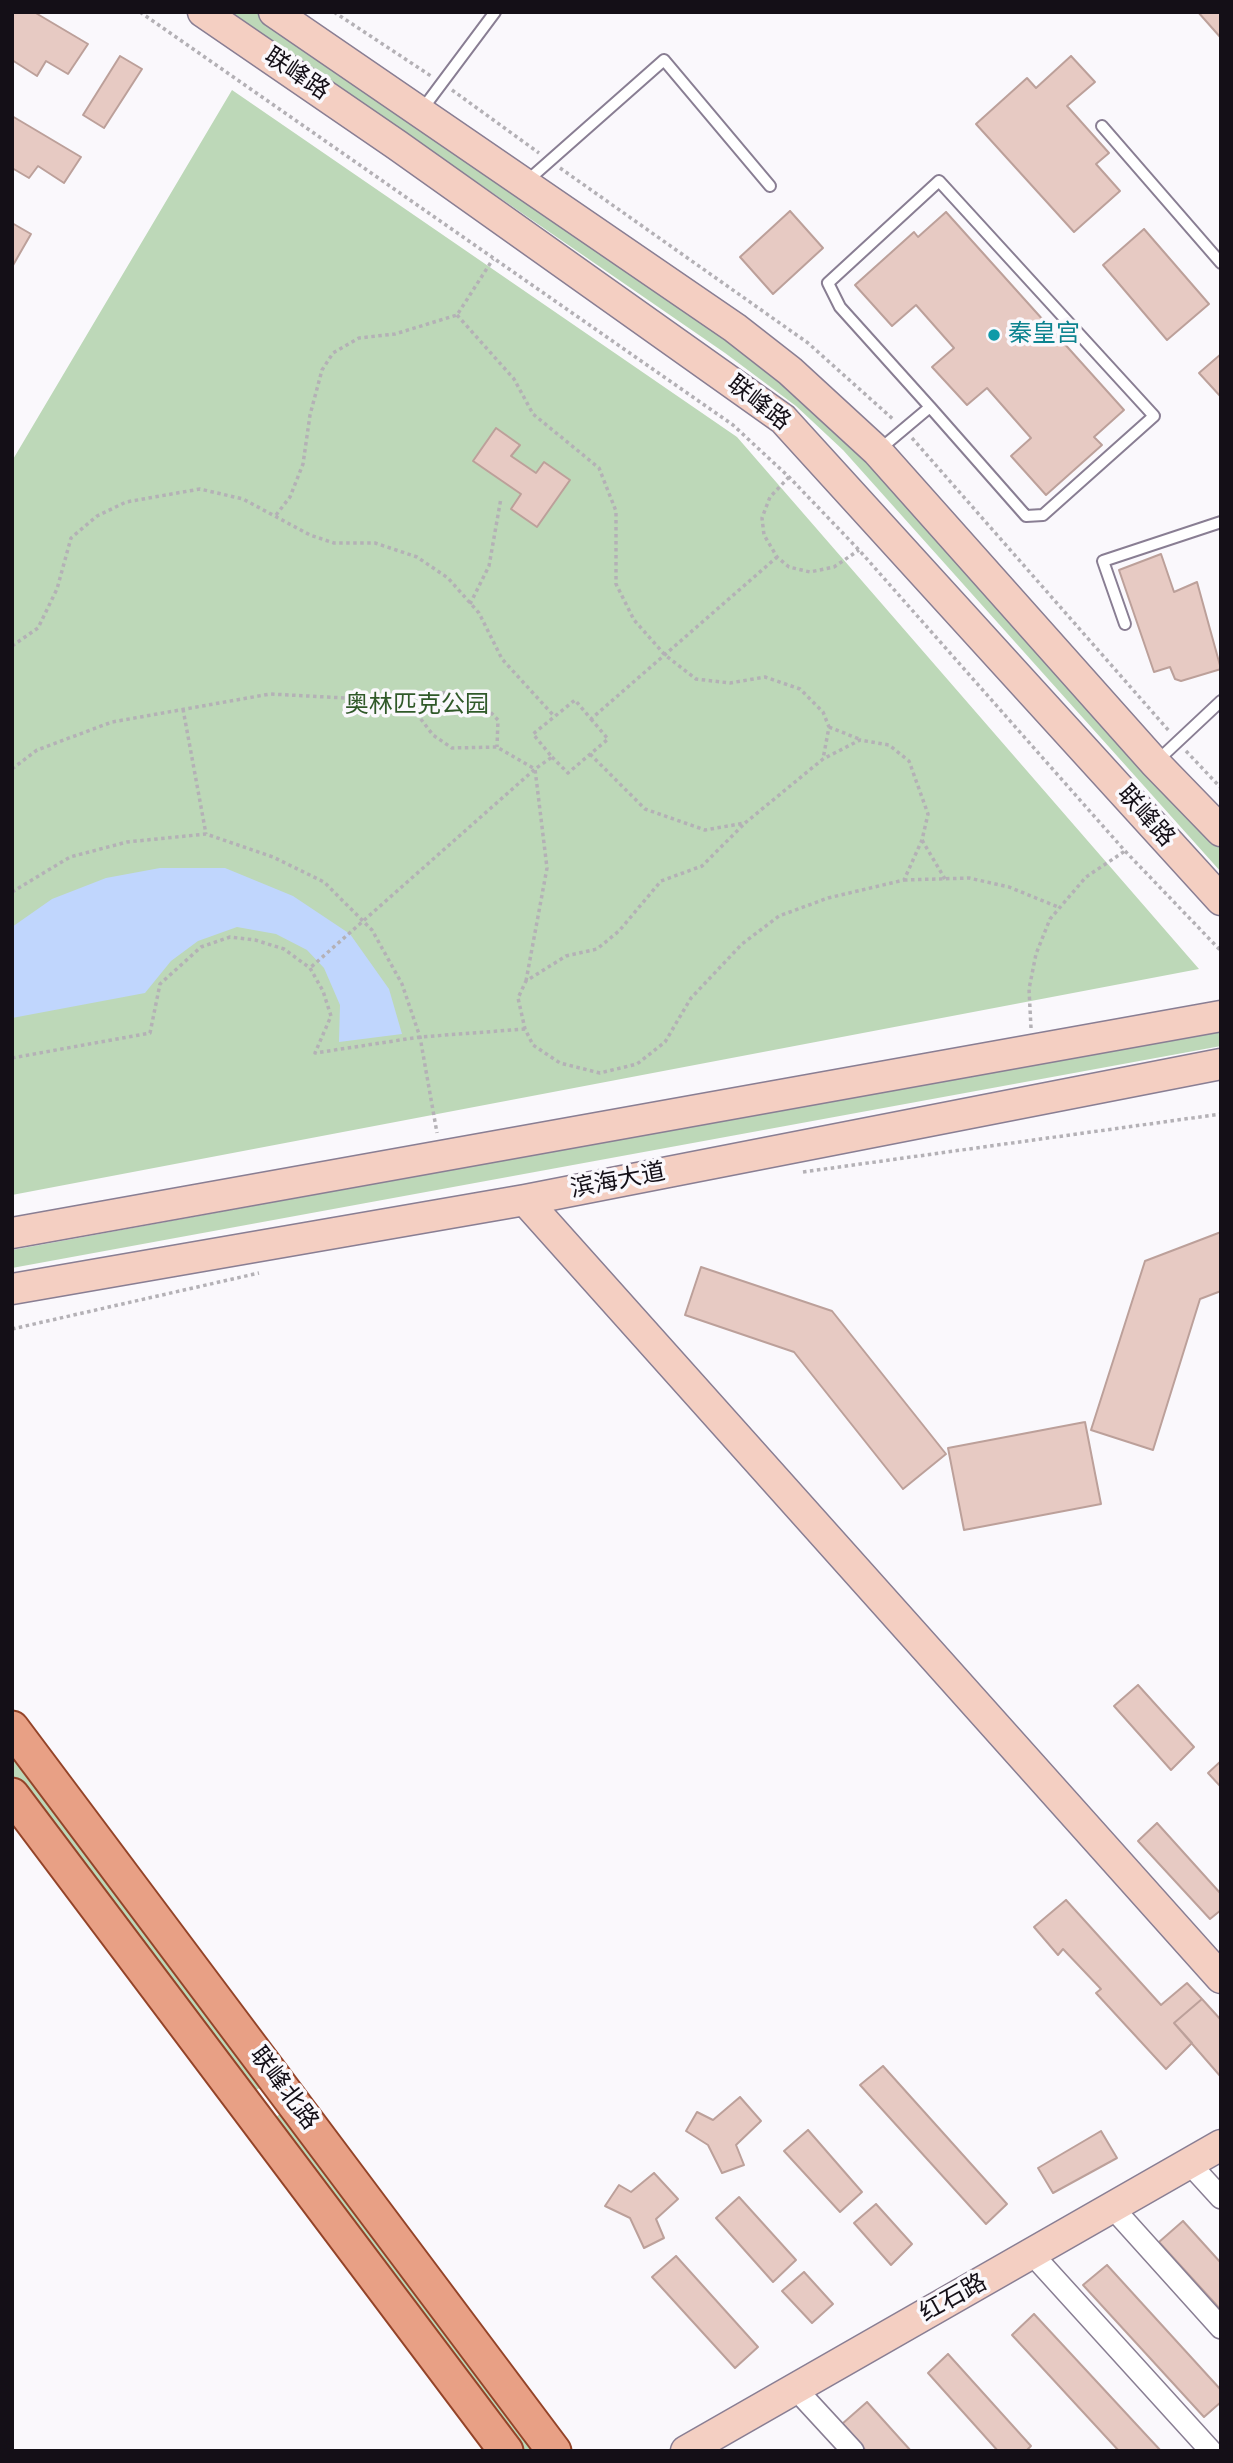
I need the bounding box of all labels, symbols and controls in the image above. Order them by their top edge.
street label: 联峰路 [258,43,334,107]
place label: 秦皇宫 [1008,321,1080,349]
marker: 秦皇宫 [986,327,1002,343]
street label: 联峰路 [721,370,795,438]
park label: 奥林匹克公园 [345,692,489,720]
street label: 联峰路 [1110,781,1180,853]
street label: 滨海大道 [568,1159,668,1205]
street label: 联峰北路 [243,2042,323,2136]
street label: 红石路 [916,2269,992,2329]

